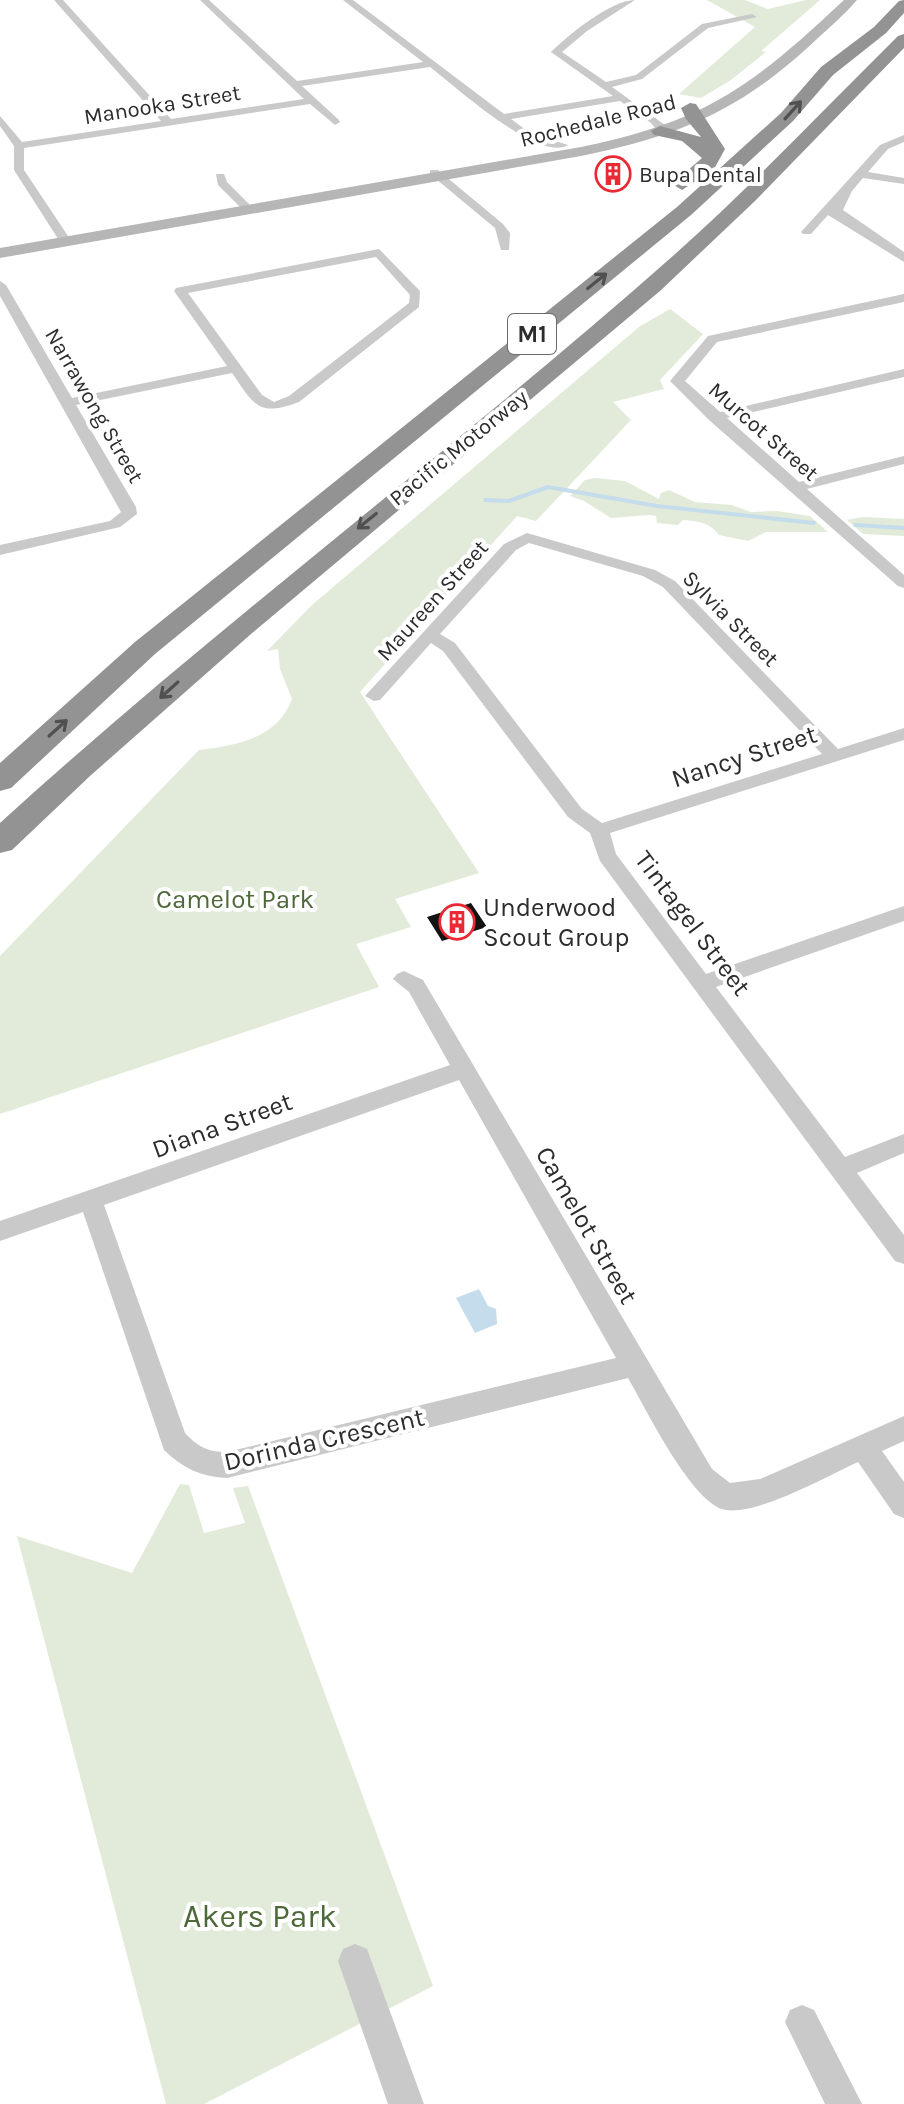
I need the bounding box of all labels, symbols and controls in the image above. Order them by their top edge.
street label: Manooka Street [82,80,242,130]
street label: Rochedale Road [518,89,679,153]
one-way arrow [783,101,801,121]
building icon: Bupa Dental [594,155,632,193]
place label: Bupa Dental [639,162,762,188]
one-way arrow [586,273,607,290]
road number: M1 [508,314,556,354]
street label: Narrawong Street [39,323,149,488]
street label: Murcot Street [703,377,824,487]
street label: Pacific Motorway [384,384,533,511]
one-way arrow [357,512,377,530]
street label: Maureen Street [372,535,494,666]
street label: Sylvia Street [677,565,784,672]
one-way arrow [159,680,180,699]
street label: Nancy Street [668,718,821,795]
one-way arrow [47,720,67,738]
street label: Tintagel Street [628,845,757,1002]
park label: Camelot Park [156,884,314,915]
place label: Underwood Scout Group [483,892,629,953]
building icon: Underwood Scout Group [438,903,476,941]
street label: Diana Street [148,1086,297,1165]
street label: Camelot Street [529,1141,644,1310]
street label: Dorinda Crescent [221,1401,428,1478]
park label: Akers Park [183,1898,337,1935]

